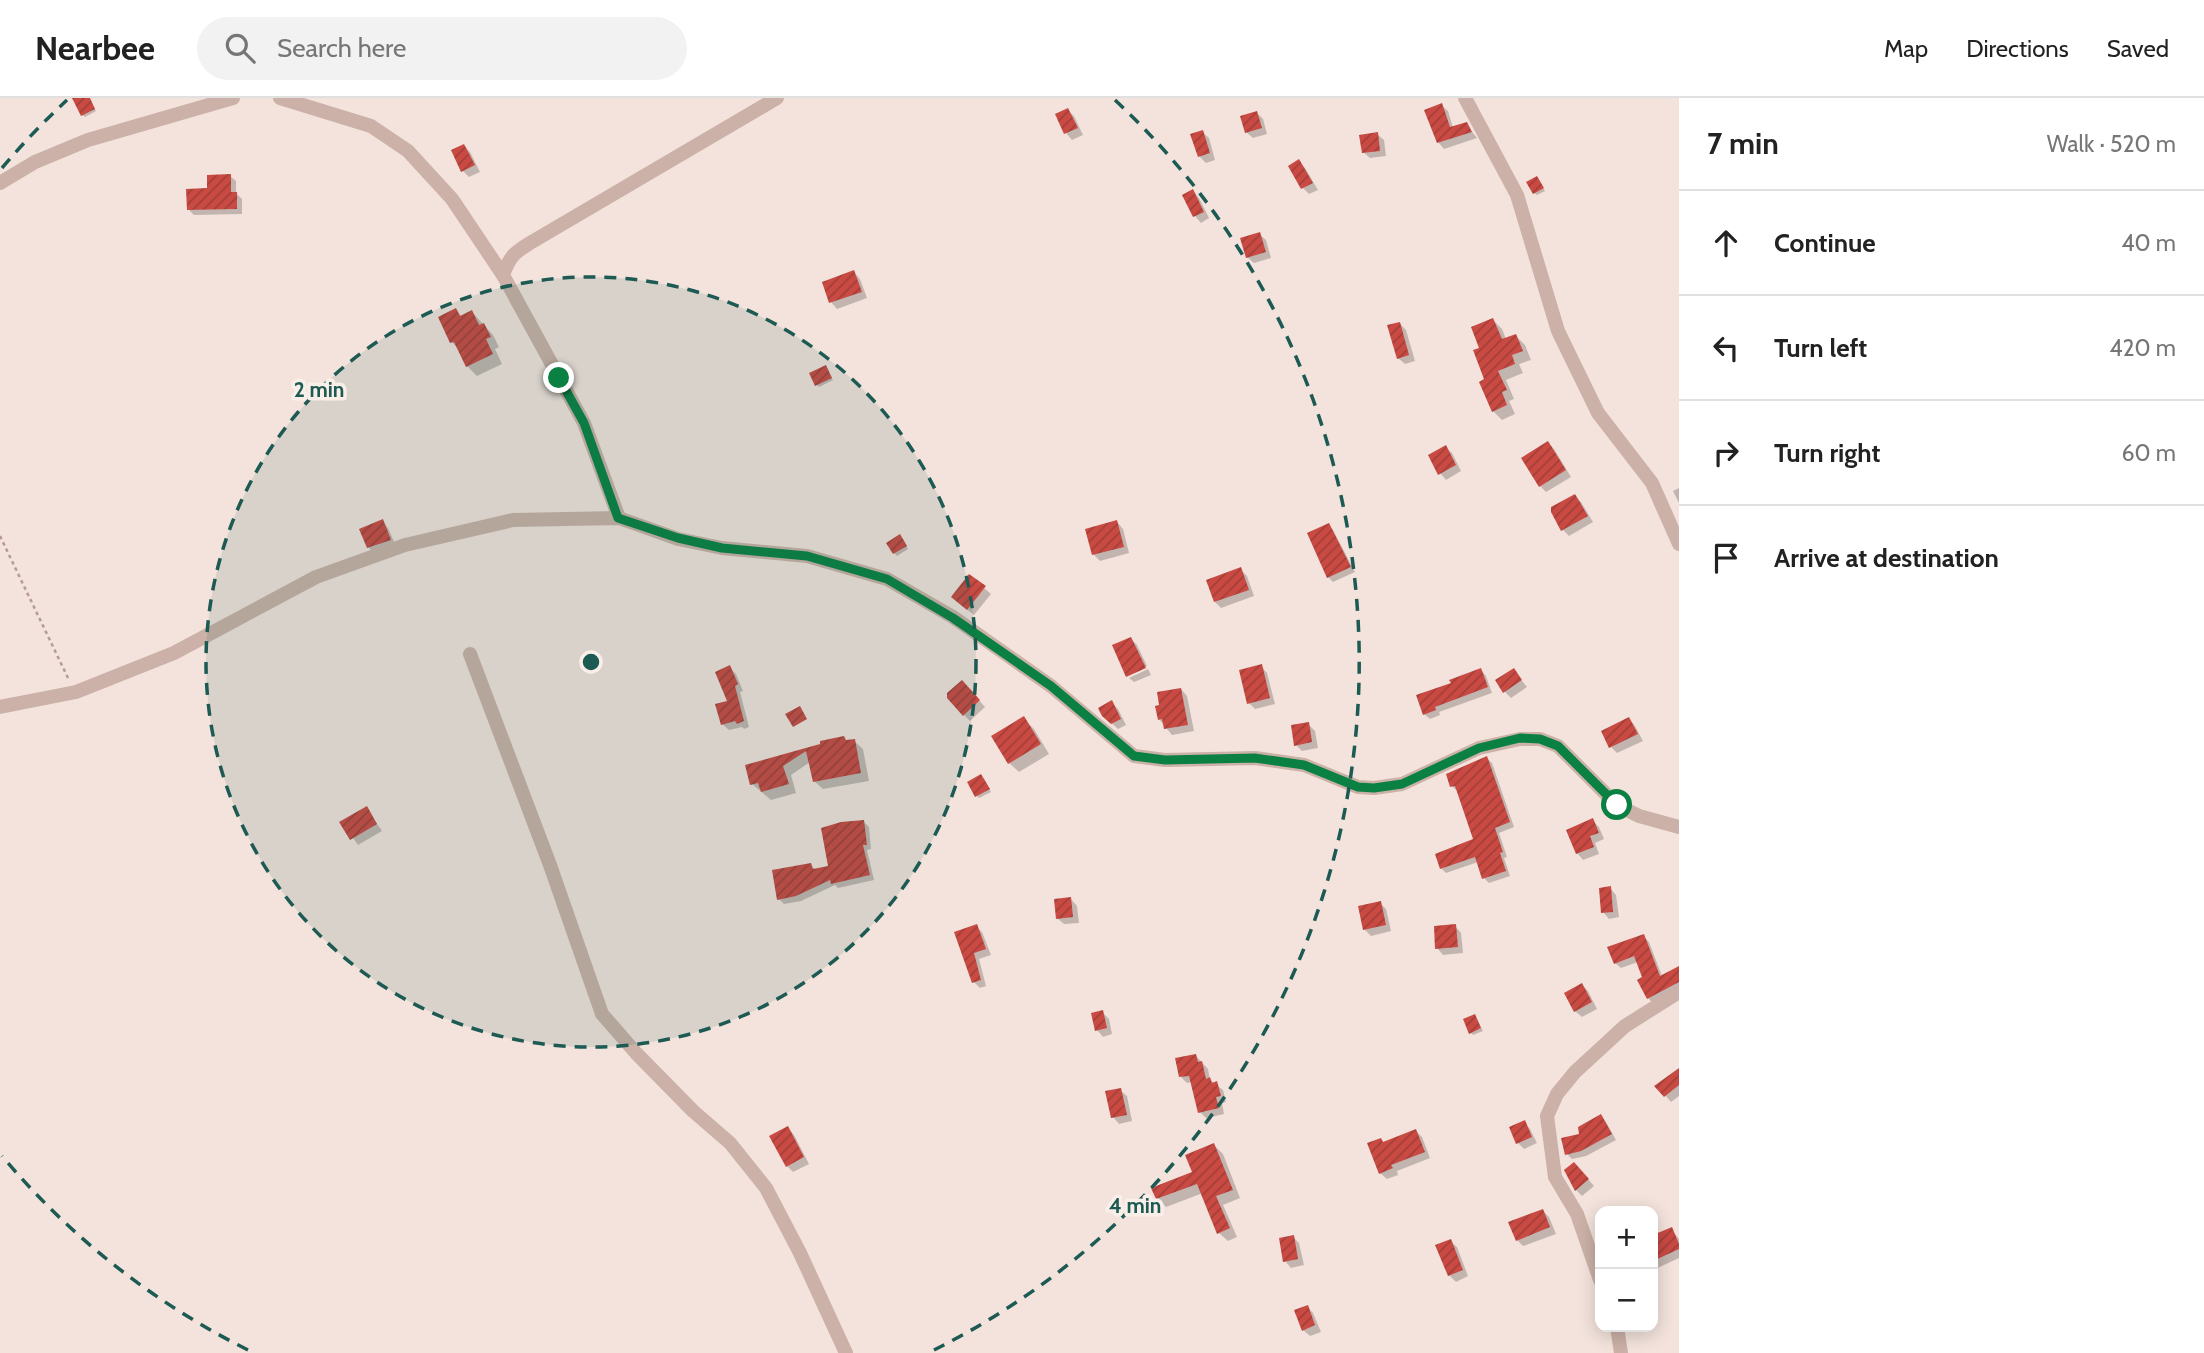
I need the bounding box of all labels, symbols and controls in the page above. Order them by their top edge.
search box [197,17,687,80]
text: Nearbee [35,28,155,68]
icon: search [221,29,259,67]
text: Search here [277,32,406,64]
text: Map [1884,34,1928,63]
text: Directions [1966,34,2069,63]
text: Saved [2107,34,2169,63]
text: 7 min [1707,125,1779,162]
text: Walk · 520 m [2047,130,2176,158]
icon: ahead [1707,224,1745,262]
text: Continue [1774,227,1876,259]
text: 40 m [2121,229,2176,257]
icon: left [1707,329,1745,367]
text: Turn left [1774,332,1867,364]
text: 420 m [2109,334,2176,362]
route end [543,362,574,393]
text: 2 min [294,377,344,402]
icon: right [1707,434,1745,472]
text: Turn right [1774,437,1880,469]
text: 60 m [2122,439,2176,467]
icon: arrive [1707,539,1745,577]
text: Arrive at destination [1774,542,1999,574]
centre of rings [579,650,603,674]
route start [1601,789,1632,820]
text: 4 min [1109,1193,1161,1218]
map controls [1595,1206,1658,1332]
button: + [1595,1206,1658,1269]
button: − [1595,1269,1658,1332]

